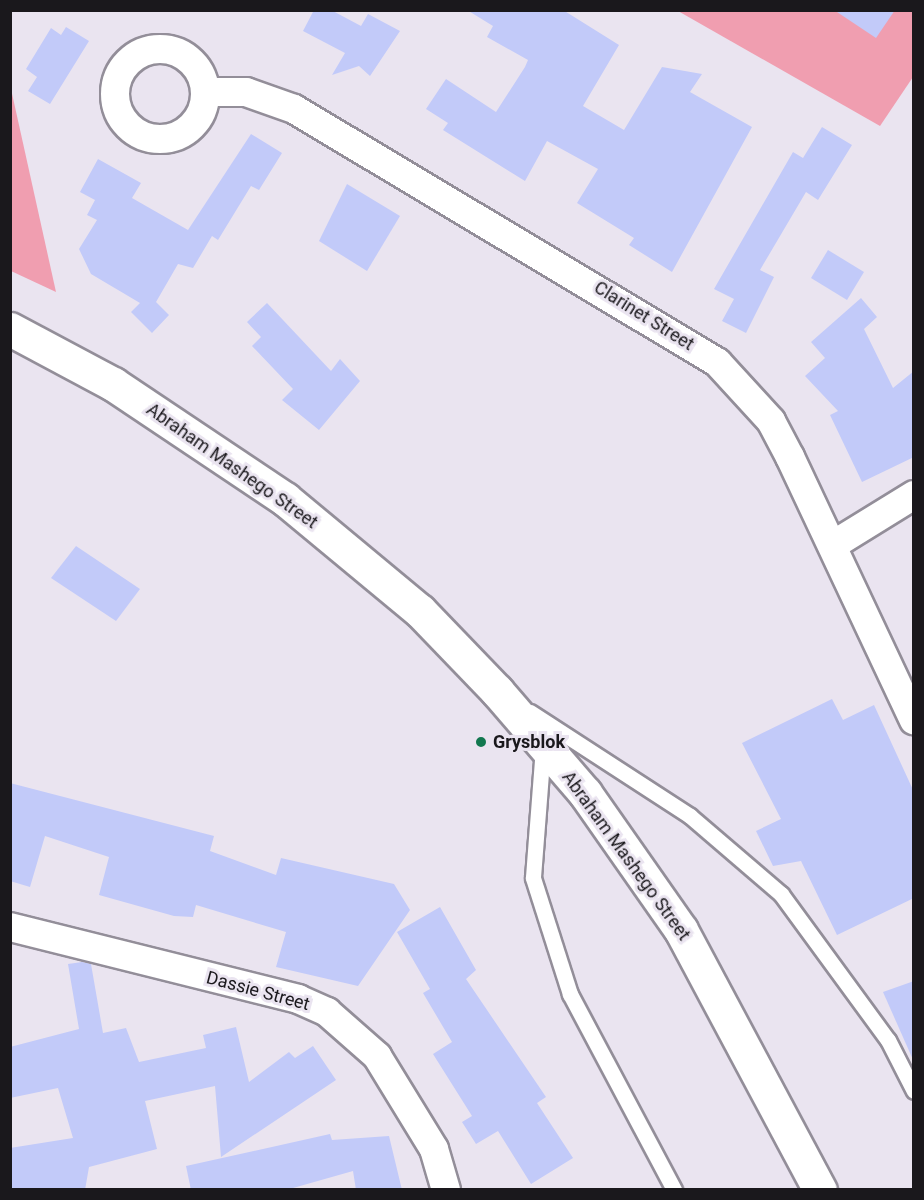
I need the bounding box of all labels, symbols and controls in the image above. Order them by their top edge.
street label: Clarinet Street [590,277,698,355]
street label: Abraham Mashego Street [142,399,322,533]
place label: Grysblok [493,731,565,753]
marker: Grysblok [474,735,488,749]
street label: Abraham Mashego Street [557,767,695,945]
street label: Dassie Street [204,967,312,1015]

